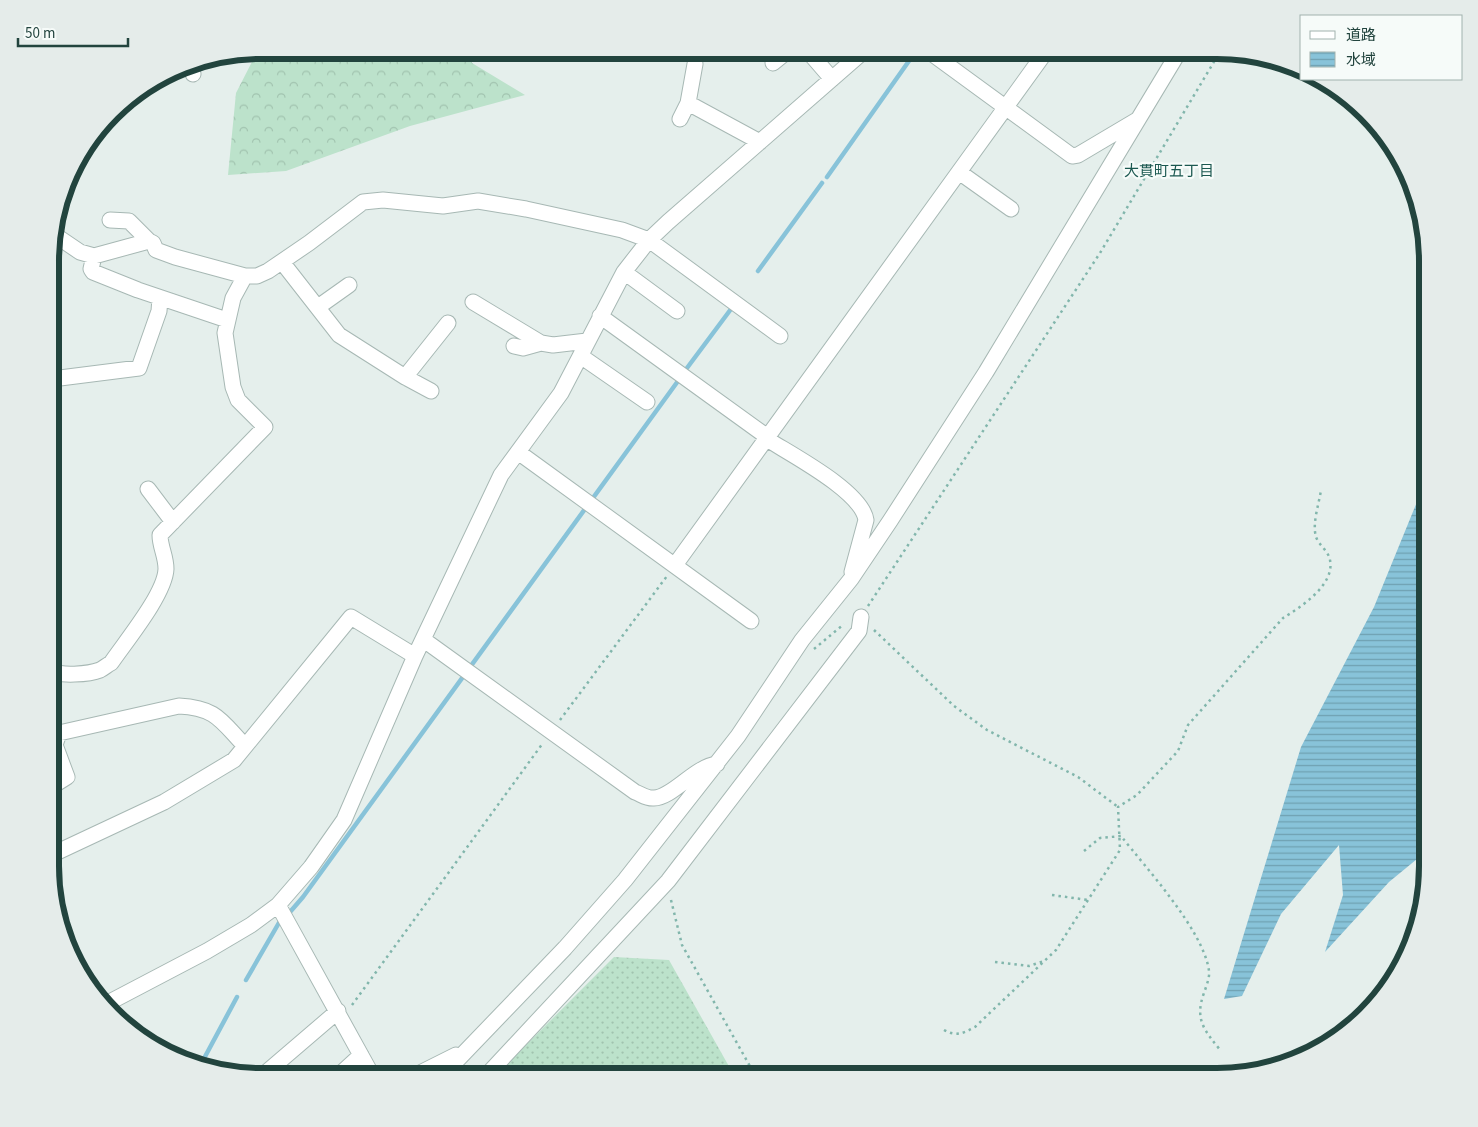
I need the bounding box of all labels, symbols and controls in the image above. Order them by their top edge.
scale bar [18,15,128,47]
legend [1300,15,1463,80]
text: 50 m [25,23,55,44]
text: 道路 [1346,25,1376,46]
text: 水域 [1346,50,1376,71]
district label: 大貫町五丁目 [1124,161,1214,182]

